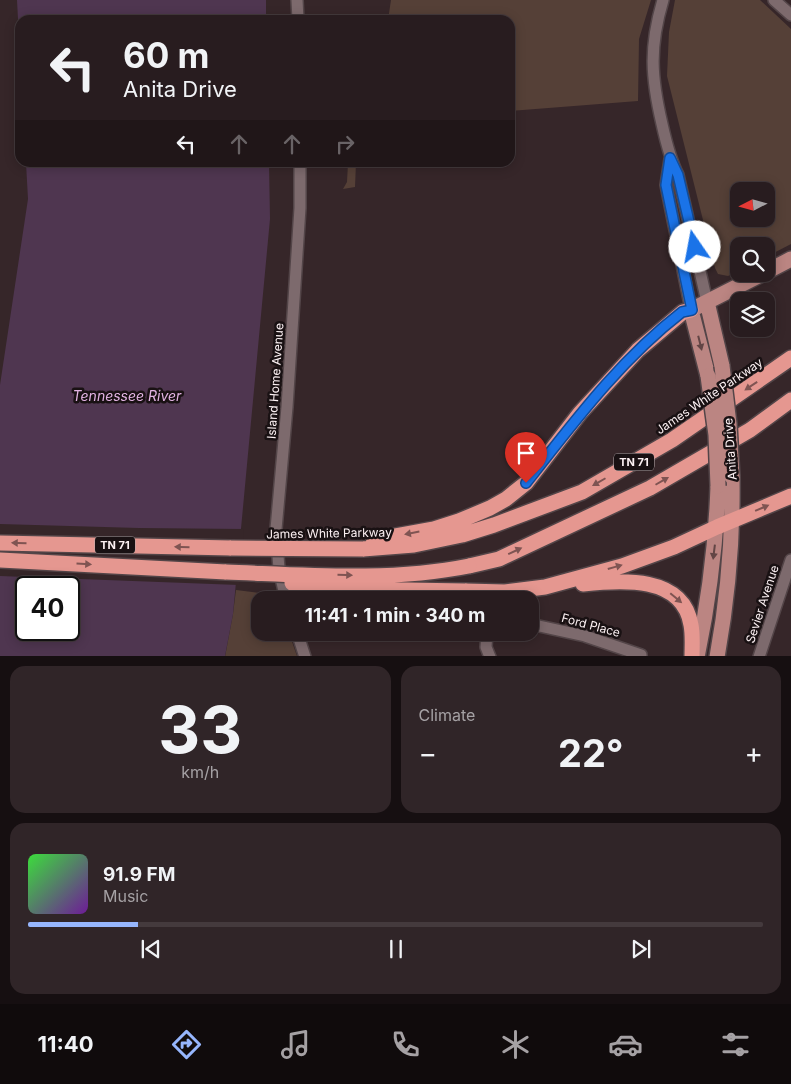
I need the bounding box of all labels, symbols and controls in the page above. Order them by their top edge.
text: 60 m [123,34,210,76]
icon: left [40,35,105,100]
text: Anita Drive [123,76,237,102]
icon: left [172,130,200,158]
icon: ahead [225,130,253,158]
icon: ahead [278,130,306,158]
icon: right [331,130,359,158]
north arrow [730,182,775,228]
map controls [730,182,775,337]
position arrow [668,220,720,272]
button: search [730,237,775,282]
button: layers [730,292,775,337]
street label: Island Home Avenue [263,323,287,439]
one-way arrow [696,335,704,350]
street label: James White Parkway [653,355,765,437]
one-way arrow [745,382,758,391]
water label: Tennessee River [73,387,182,404]
street label: Anita Drive [720,417,740,481]
pin [505,432,547,483]
icon: arrive [512,439,540,467]
road number: TN 71 [614,454,654,471]
one-way arrow [654,477,669,485]
one-way arrow [592,478,607,486]
one-way arrow [755,504,769,512]
street label: James White Parkway [266,524,392,542]
one-way arrow [403,529,419,537]
road number: TN 71 [95,536,135,554]
one-way arrow [11,539,27,547]
one-way arrow [174,543,190,551]
one-way arrow [709,544,717,560]
one-way arrow [508,547,522,555]
one-way arrow [76,561,92,569]
one-way arrow [608,563,623,571]
street label: Sevier Avenue [742,563,782,645]
one-way arrow [337,572,353,580]
speed limit sign: 40 [15,576,80,641]
one-way arrow [669,593,682,604]
text: 11:41 · 1 min · 340 m [305,604,485,627]
street label: Ford Place [560,610,622,640]
text: 33 [158,690,242,769]
text: Climate [419,705,475,725]
text: 22° [558,730,623,776]
text: − [419,736,437,770]
text: + [744,736,763,770]
text: km/h [181,762,219,782]
text: 91.9 FM [103,863,175,886]
text: Music [103,886,148,906]
icon: previous [137,935,165,963]
icon: pause [382,935,410,963]
icon: next [627,935,655,963]
icon: directions [169,1027,204,1062]
icon: music [278,1027,313,1062]
icon: phone [388,1027,423,1062]
icon: climate [498,1027,533,1062]
icon: car [608,1027,643,1062]
icon: filters [718,1027,753,1062]
text: 11:40 [37,1031,94,1057]

